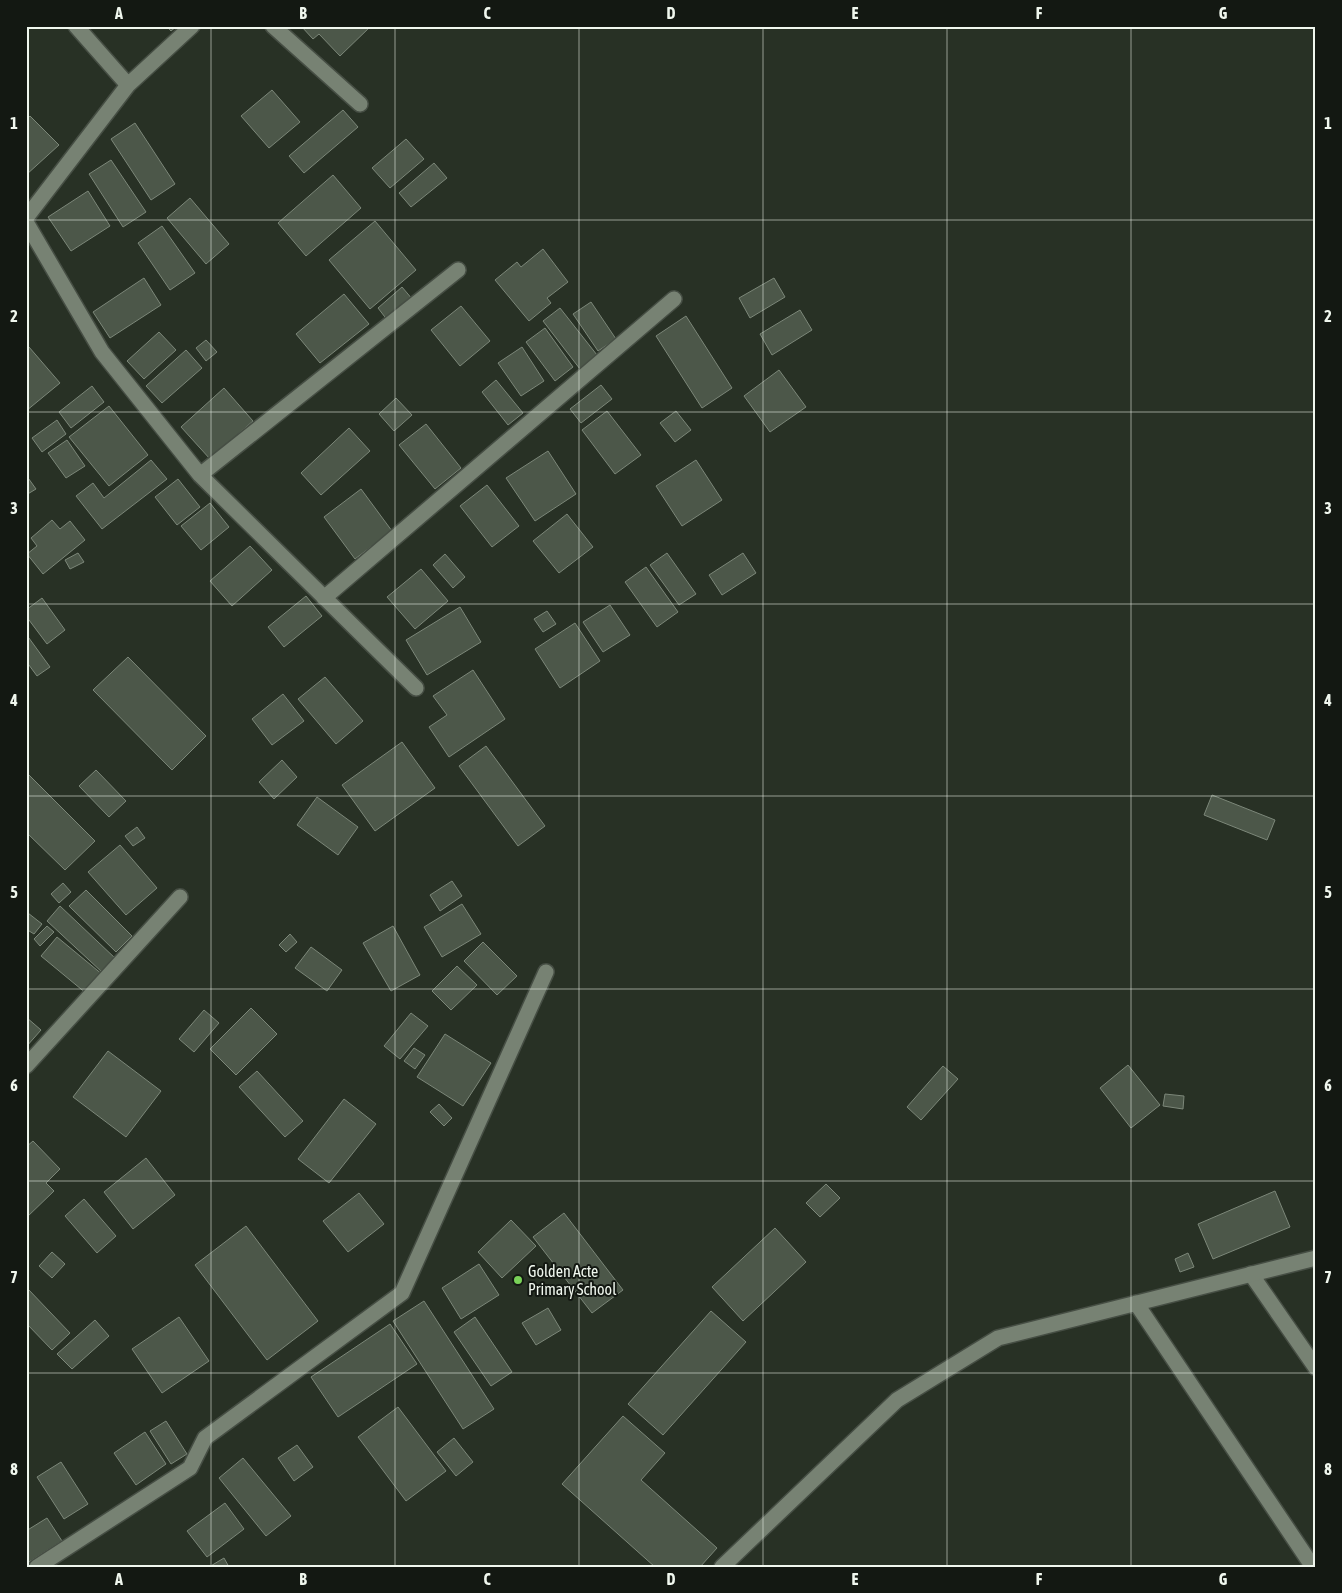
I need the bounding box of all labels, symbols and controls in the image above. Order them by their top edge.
text: A [114,4,123,22]
text: B [299,4,307,22]
text: C [483,4,491,22]
text: D [667,4,676,22]
text: E [852,4,859,22]
text: F [1036,4,1043,22]
text: G [1219,4,1228,22]
text: 1 [10,114,18,132]
text: 1 [1324,114,1332,132]
text: 2 [10,307,18,325]
text: 2 [1324,307,1332,325]
text: 3 [10,499,18,517]
text: 3 [1324,499,1332,517]
text: 4 [9,691,18,709]
text: 4 [1323,691,1332,709]
text: 5 [10,883,18,901]
text: 5 [1324,883,1332,901]
text: 6 [10,1076,18,1094]
text: 6 [1324,1076,1332,1094]
place label: Golden Acte Primary School [528,1262,617,1299]
text: 7 [10,1268,18,1286]
text: 7 [1324,1268,1332,1286]
marker: Golden Acte Primary School [512,1274,524,1286]
text: 8 [10,1460,18,1478]
text: 8 [1324,1460,1332,1478]
text: A [114,1570,123,1588]
text: B [299,1570,307,1588]
text: C [483,1570,491,1588]
text: D [667,1570,676,1588]
text: E [852,1570,859,1588]
text: F [1036,1570,1043,1588]
text: G [1219,1570,1228,1588]

